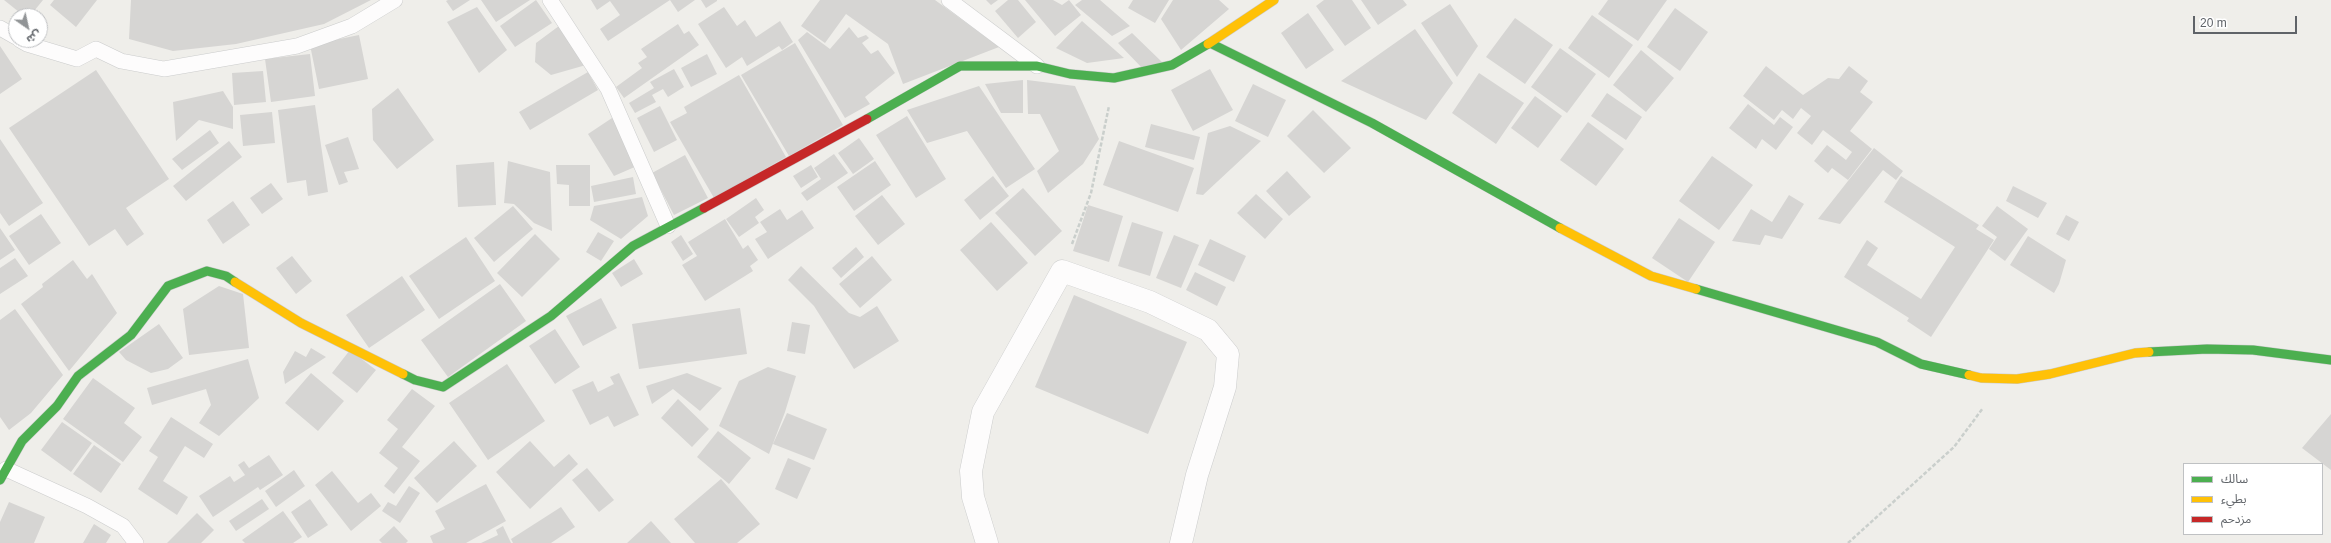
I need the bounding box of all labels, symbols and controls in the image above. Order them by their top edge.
north arrow [8,8,48,48]
scale bar [2195,8,2299,34]
text: 20 m [2200,16,2227,30]
text: ش [25,28,44,46]
legend [2183,463,2323,535]
text: سالك [2221,472,2248,486]
text: بطيء [2221,492,2247,506]
text: مزدحم [2221,512,2251,526]

